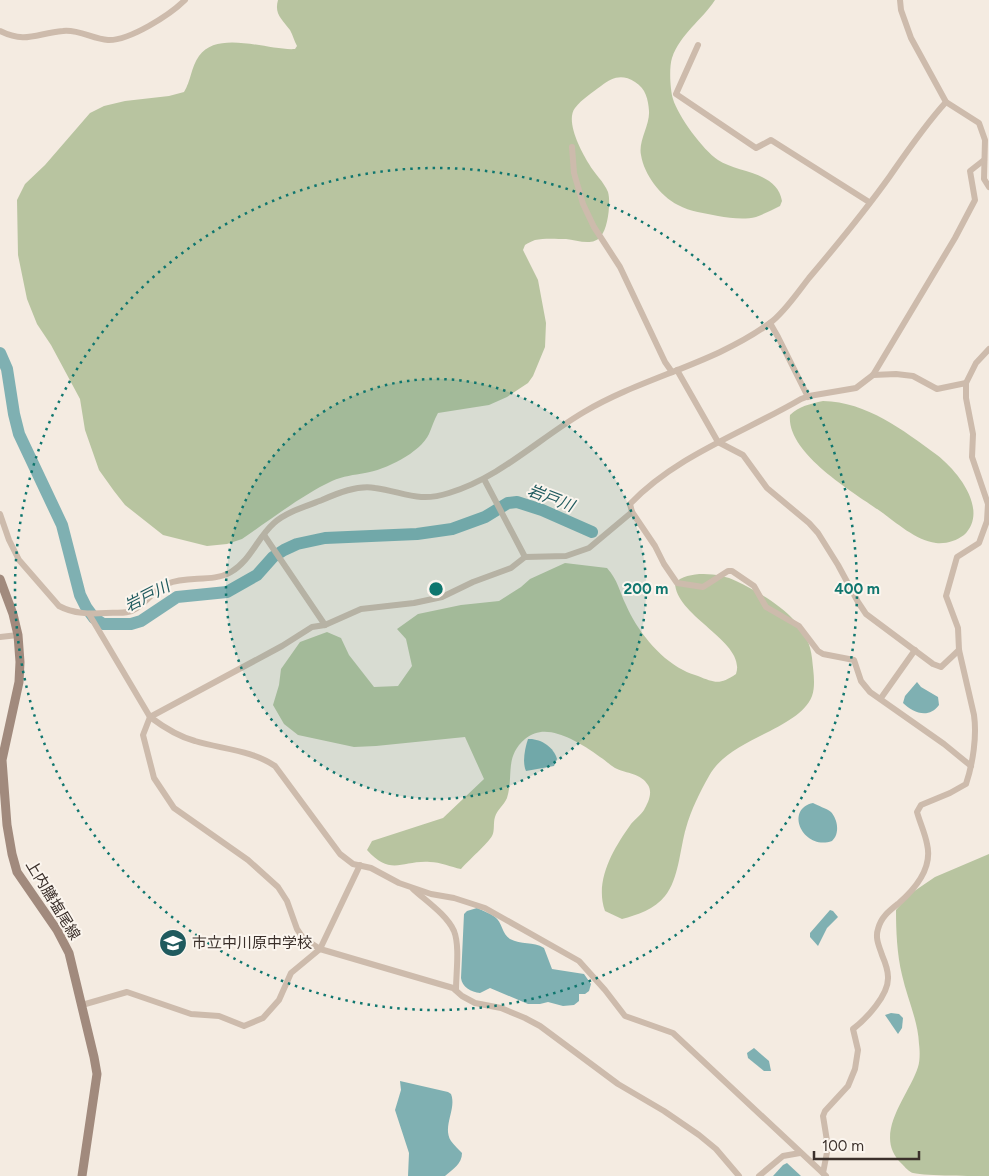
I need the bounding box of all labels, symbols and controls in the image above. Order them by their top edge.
water label: 岩戸川 [525,481,579,516]
water label: 岩戸川 [121,576,174,615]
centre of rings [427,580,445,598]
text: 200 m [624,580,668,598]
text: 400 m [834,580,880,598]
street label: 上内膳塩尾線 [22,857,84,943]
school or university icon: 市立中川原中学校 [158,928,188,958]
place label: 市立中川原中学校 [192,934,312,952]
scale bar [814,1128,919,1160]
text: 100 m [822,1137,864,1155]

